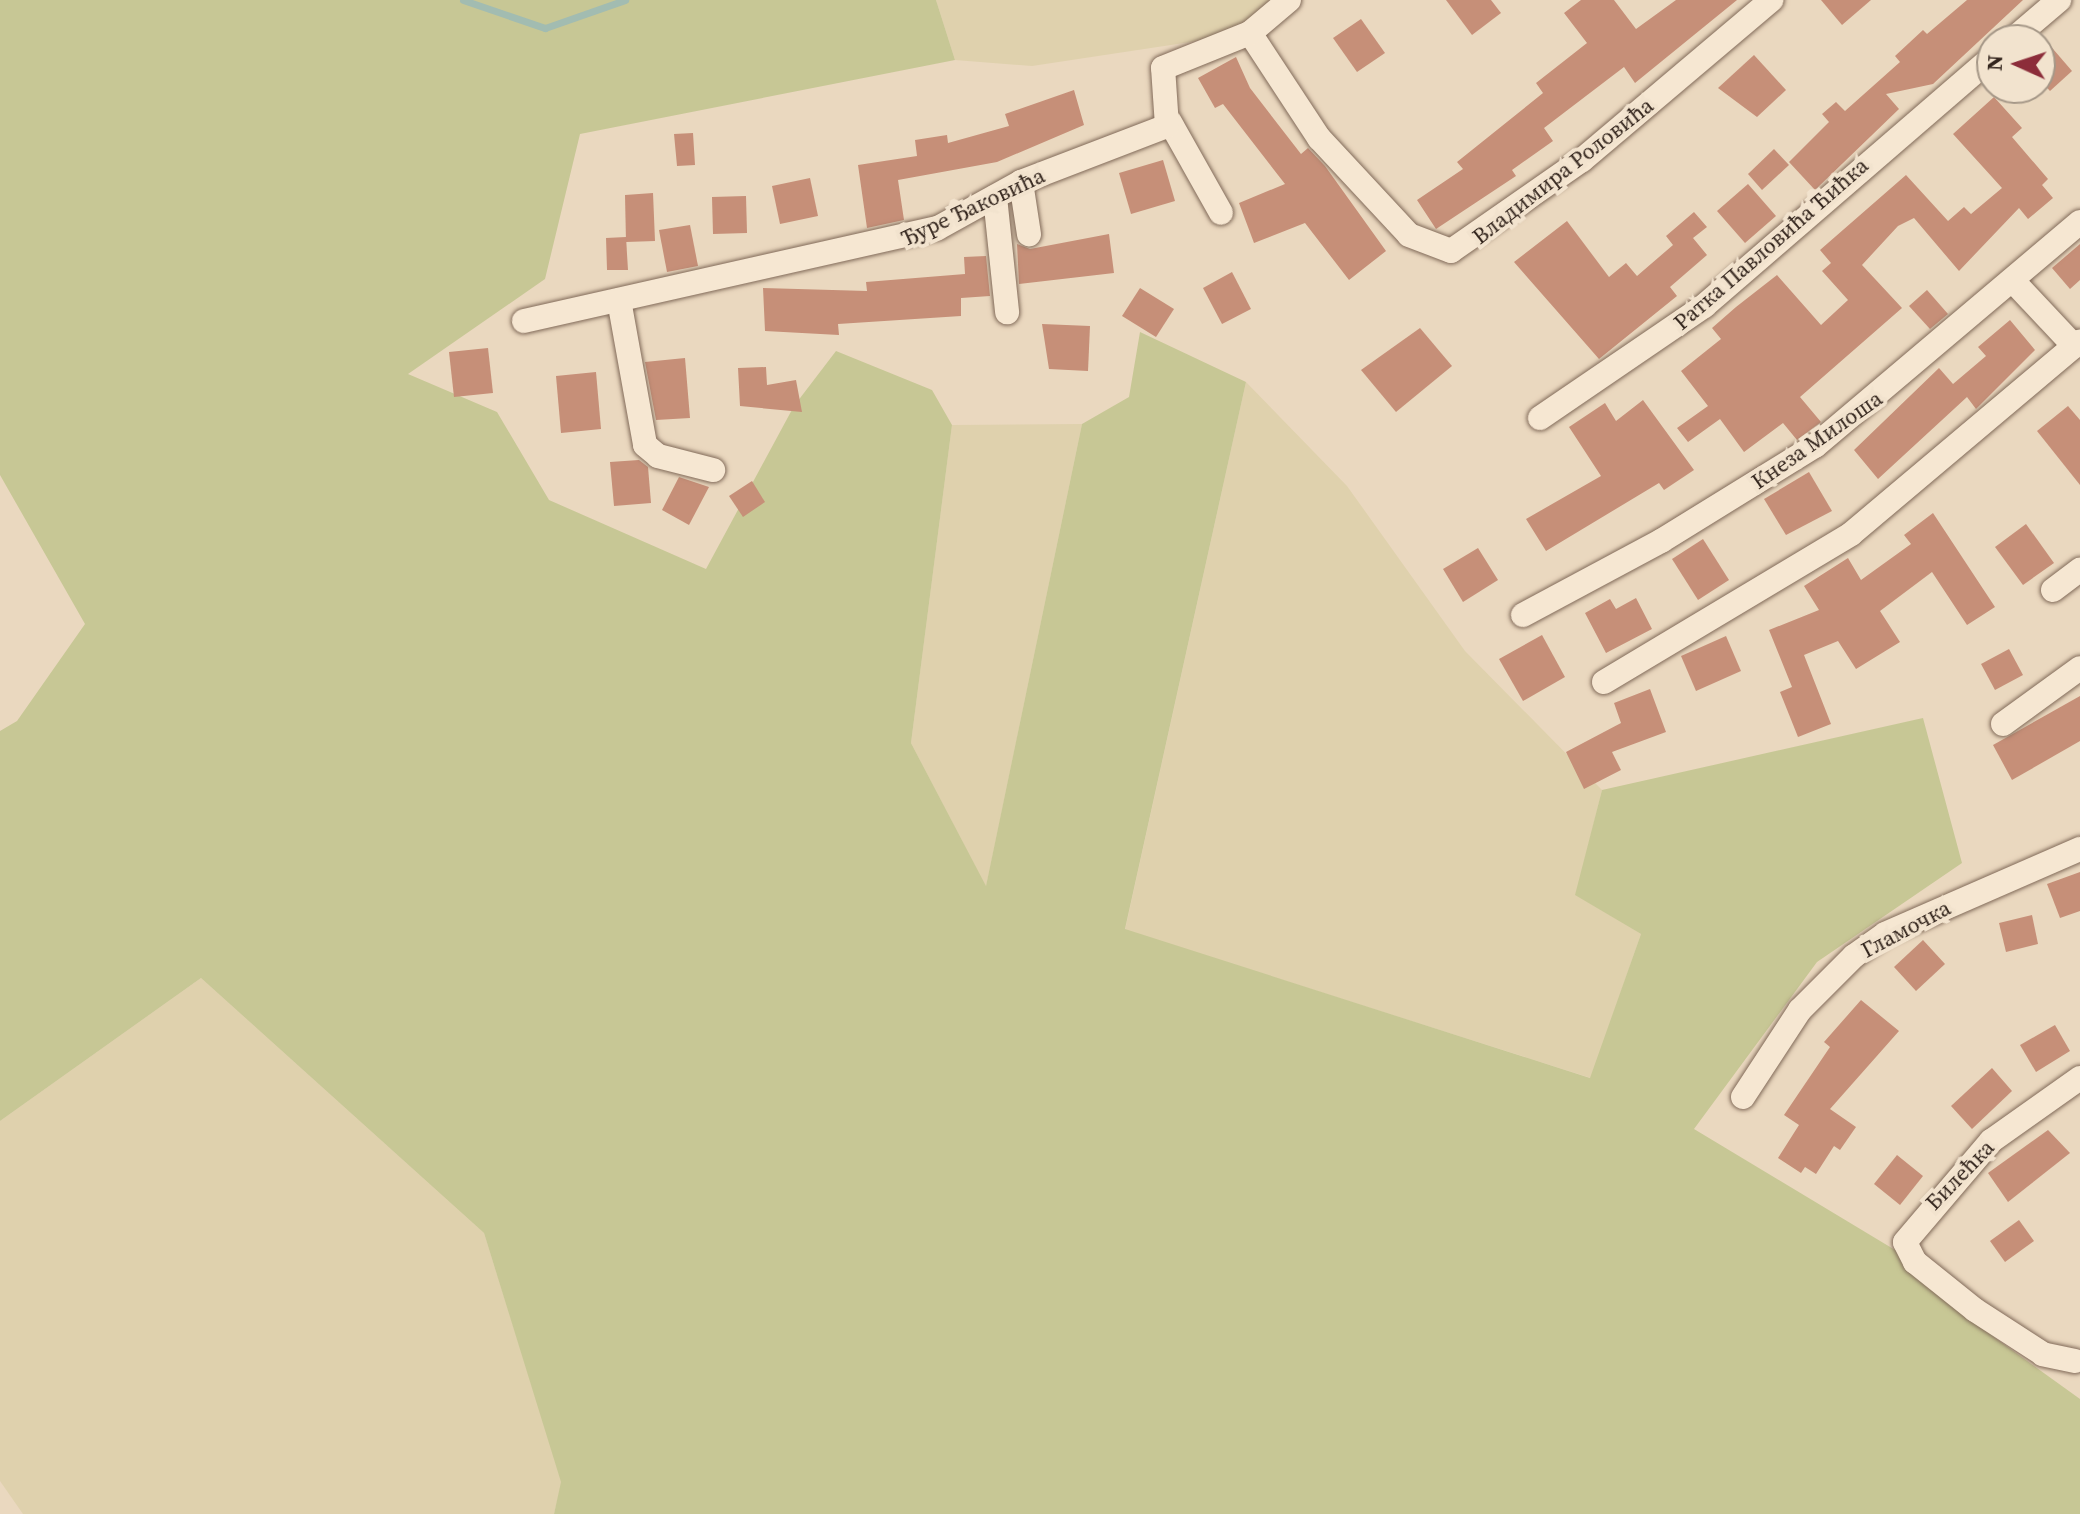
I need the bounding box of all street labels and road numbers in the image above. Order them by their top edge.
street label: Владимира Роловића [1467,92,1659,250]
street label: Ратка Павловића Ћићка [1668,152,1874,336]
street label: Ђуре Ђаковића [897,162,1049,252]
street label: Кнеза Милоша [1747,385,1887,495]
street label: Гламочка [1857,895,1955,963]
street label: Билећка [1920,1134,2000,1216]

